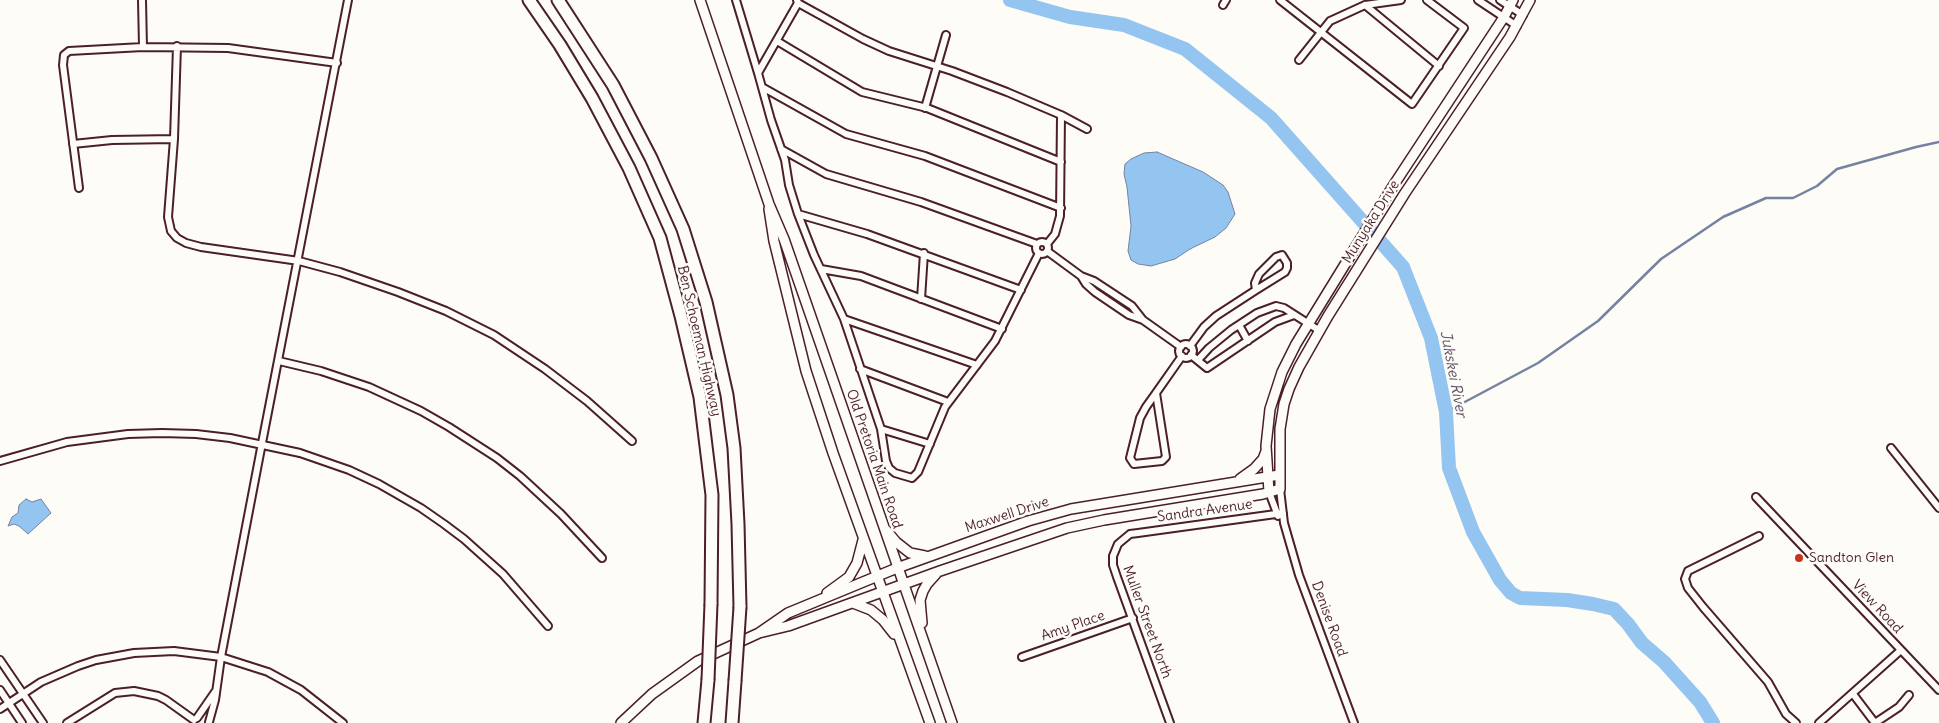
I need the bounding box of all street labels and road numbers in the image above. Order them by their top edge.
street label: Munyaka Drive [1339,177,1403,267]
street label: Ben Schoeman Highway [673,264,725,418]
street label: Old Pretoria Main Road [842,387,906,531]
street label: Maxwell Drive [963,494,1051,536]
street label: Sandra Avenue [1156,496,1254,526]
street label: Muller Street North [1119,563,1175,681]
street label: View Road [1848,577,1906,637]
street label: Denise Road [1308,579,1350,659]
street label: Amy Place [1039,607,1107,645]

